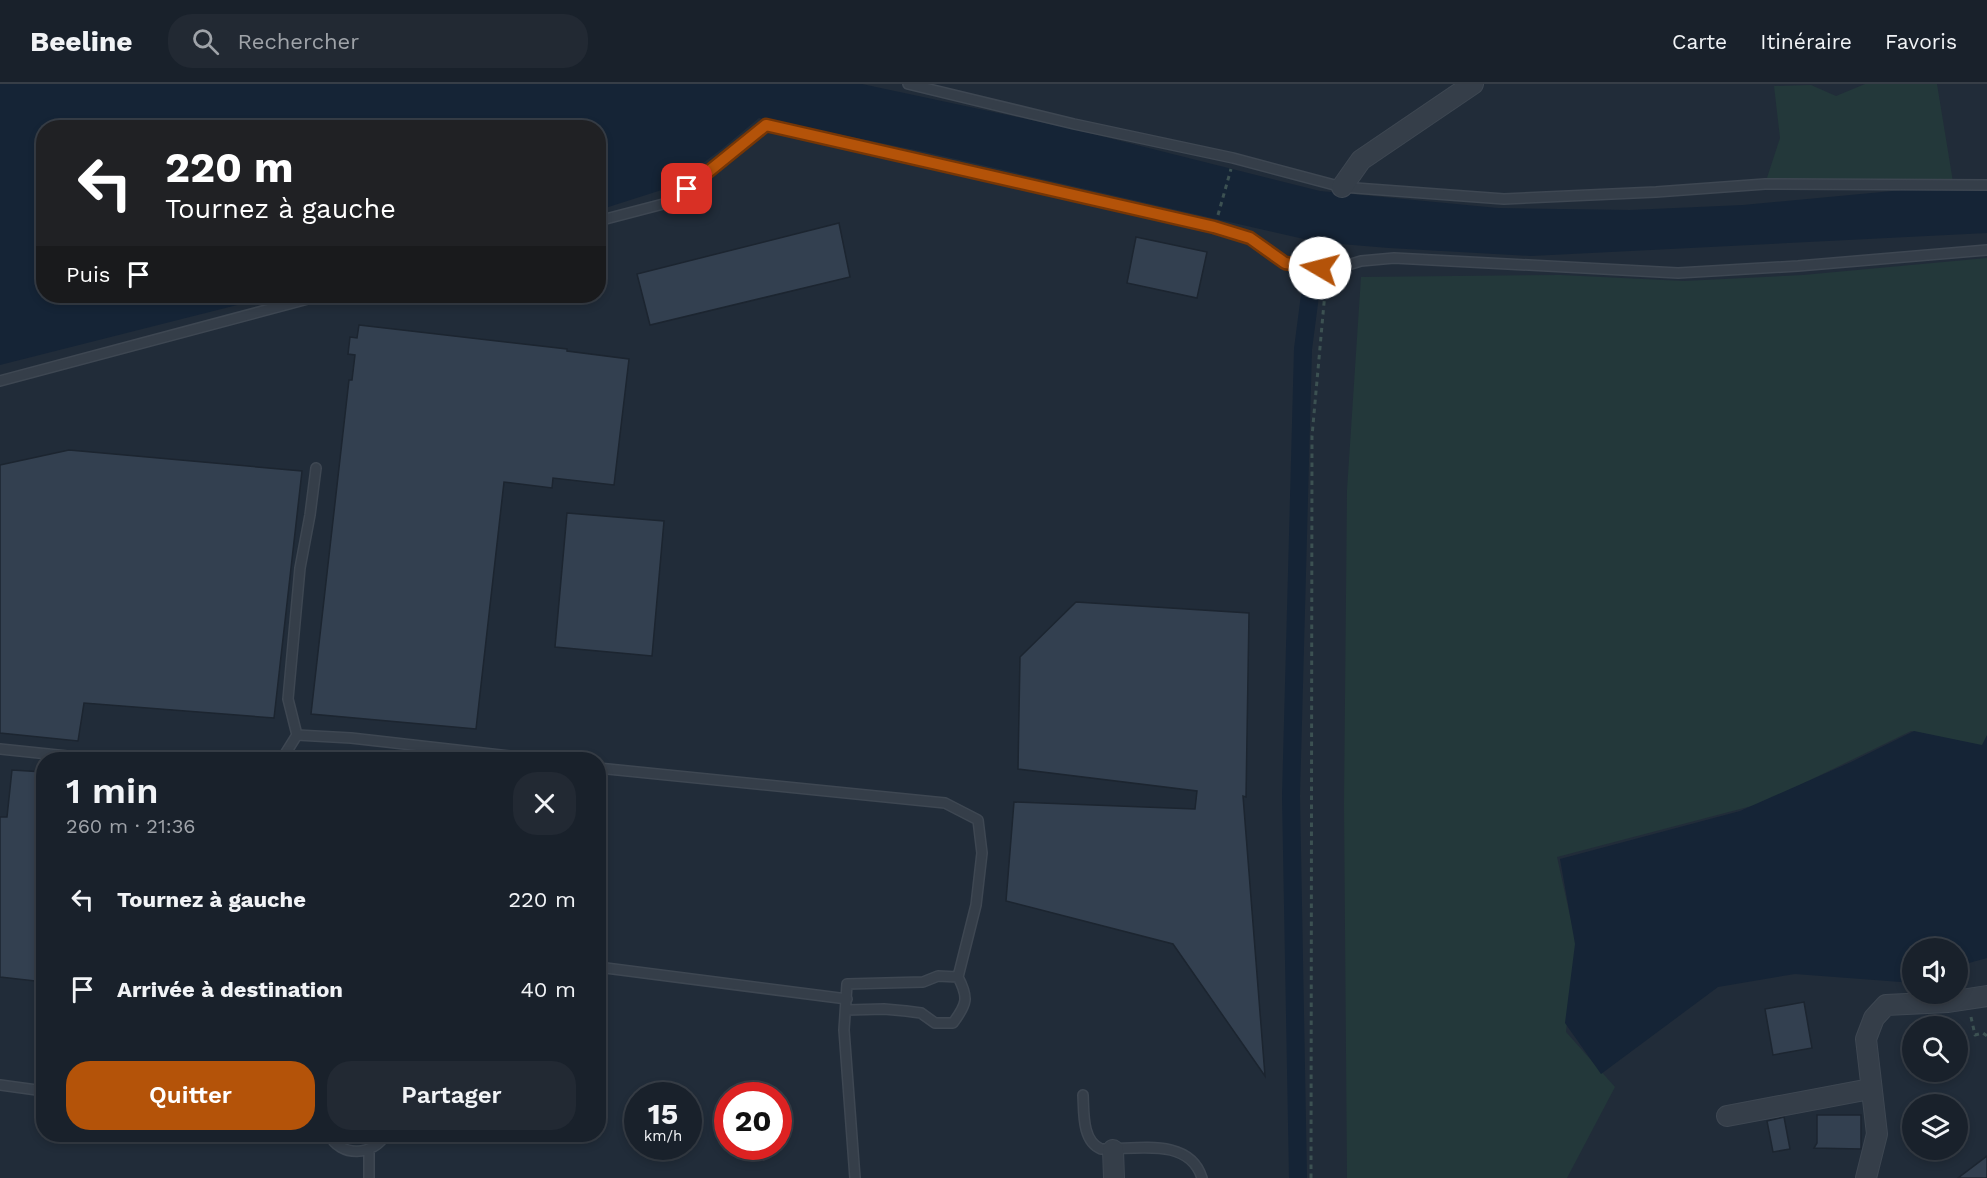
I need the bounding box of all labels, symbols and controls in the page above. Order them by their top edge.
search box [168,14,588,68]
text: Beeline [30,25,132,58]
icon: search [189,25,222,58]
text: Rechercher [237,29,359,54]
text: Carte [1672,29,1727,54]
text: Itinéraire [1760,29,1852,54]
text: Favoris [1885,29,1957,54]
text: 220 m [165,143,294,192]
icon: left [66,144,144,222]
pin [661,163,712,214]
icon: arrive [670,172,703,205]
text: Tournez à gauche [165,193,396,225]
position arrow [1288,236,1352,300]
icon: arrive [122,258,155,291]
text: Puis [66,262,110,287]
text: 1 min [66,770,158,812]
button: close [513,772,576,835]
text: 260 m · 21:36 [66,814,196,838]
icon: left [66,883,99,916]
text: Tournez à gauche [117,887,306,912]
text: 220 m [508,887,576,912]
map controls [1902,938,1968,1160]
button: sound [1902,938,1968,1004]
icon: arrive [66,973,99,1006]
text: Arrivée à destination [117,977,343,1002]
text: 40 m [520,977,576,1002]
button: search [1902,1016,1968,1082]
button: Quitter [66,1061,315,1130]
button: Partager [327,1061,576,1130]
speed limit sign: 20 [714,1082,792,1160]
button: layers [1902,1094,1968,1160]
text: 15 [648,1096,678,1131]
text: km/h [644,1127,682,1145]

